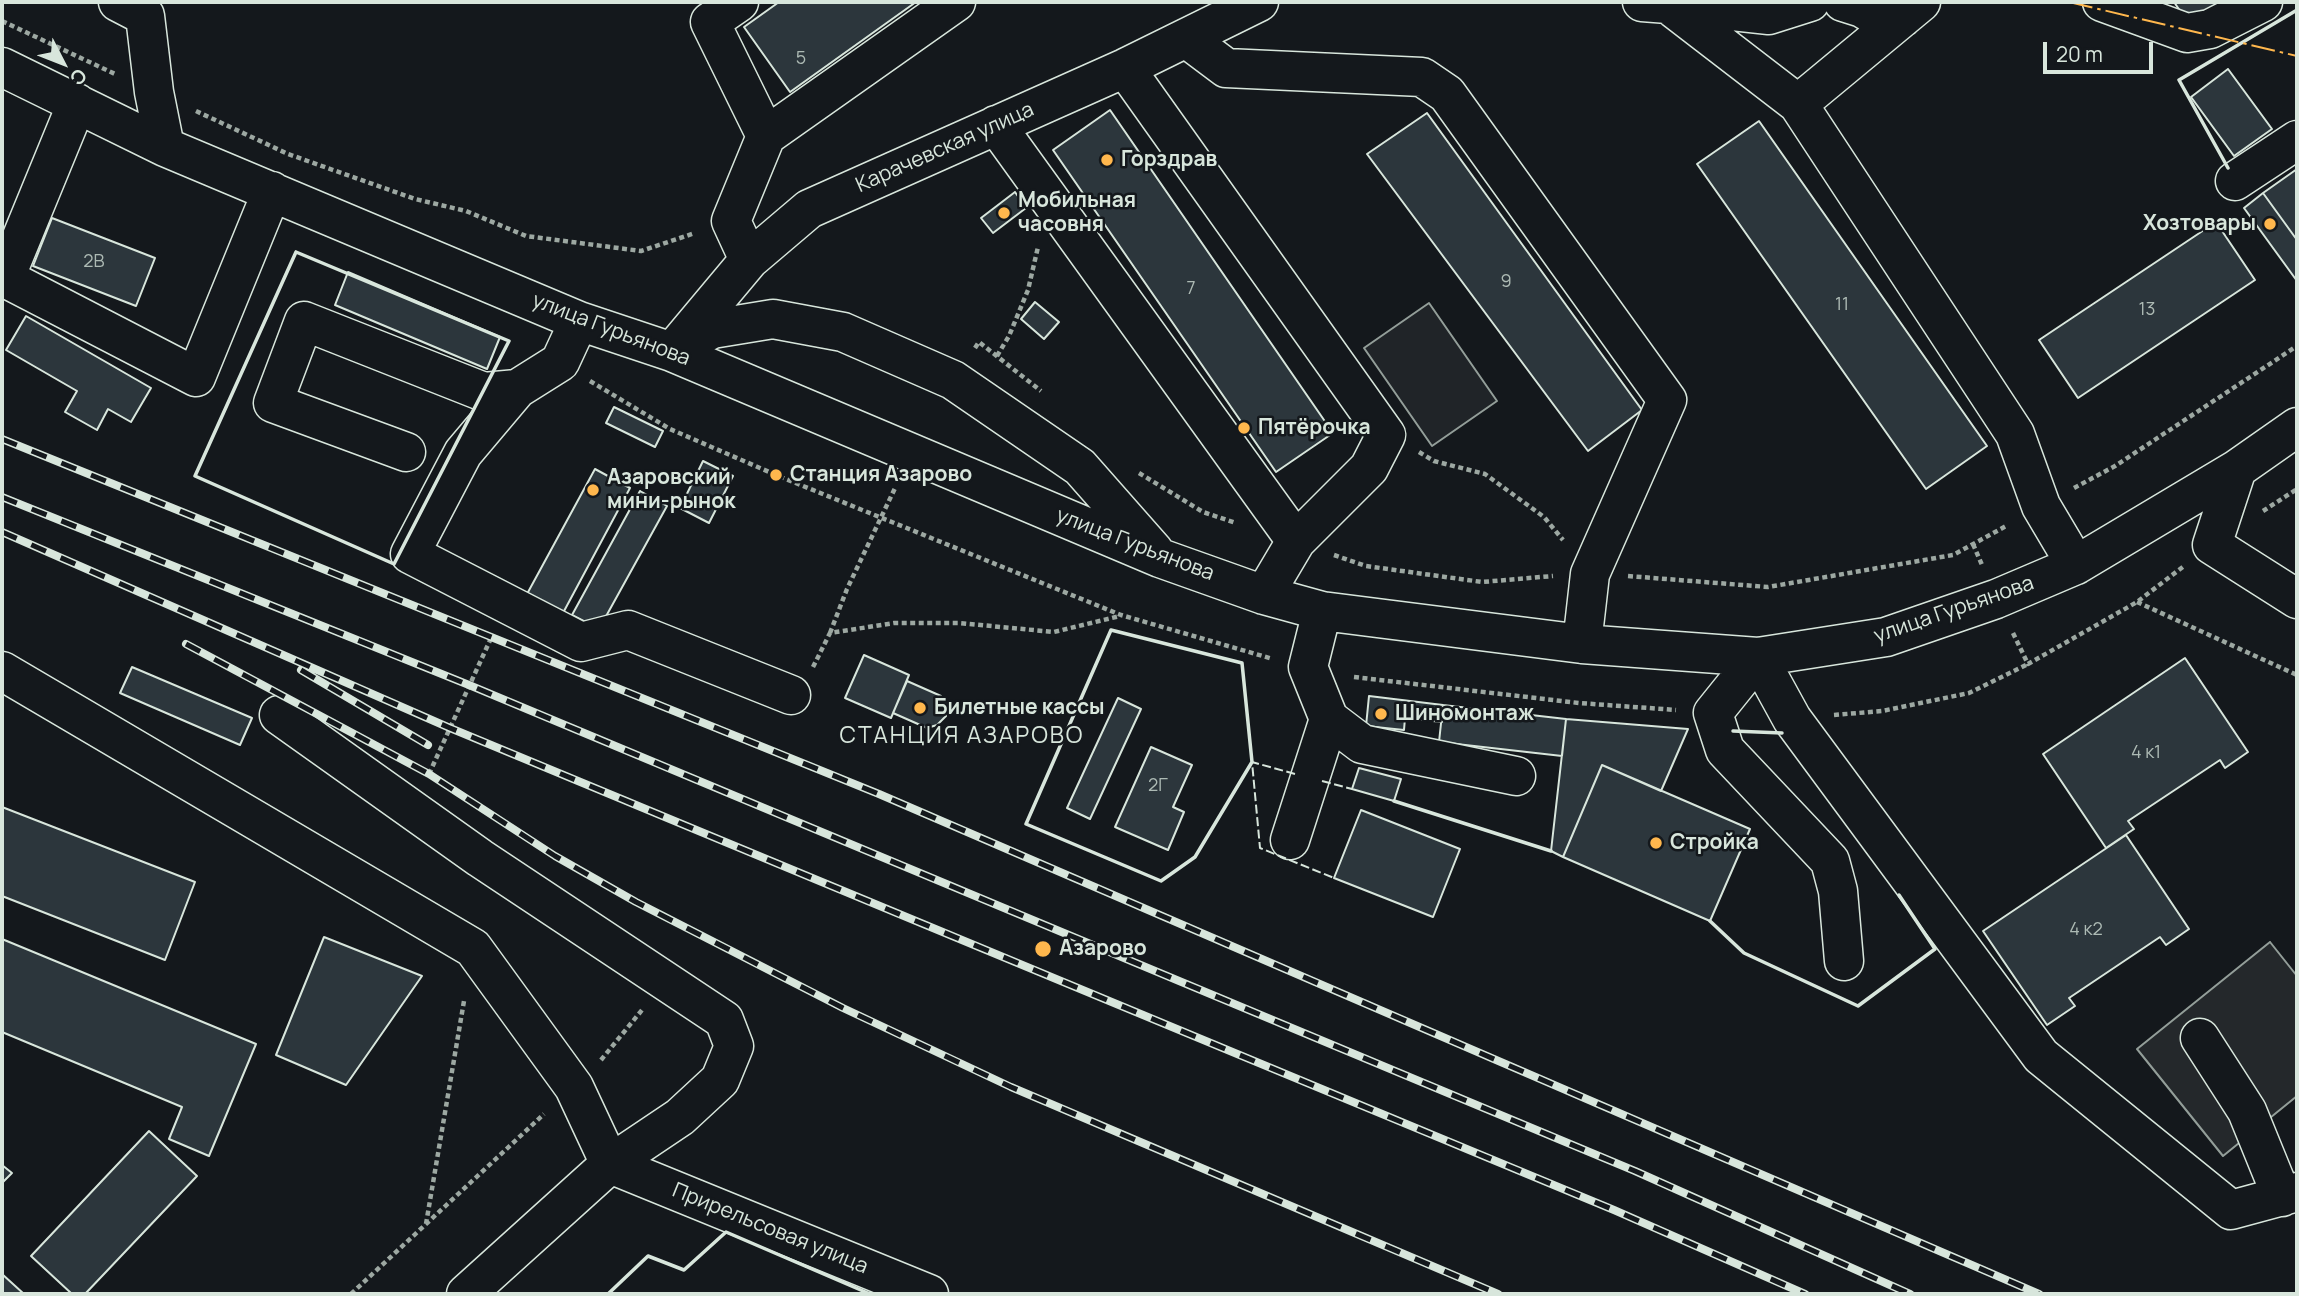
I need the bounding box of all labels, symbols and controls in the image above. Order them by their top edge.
north arrow [28,28,98,98]
scale bar [2047,28,2157,72]
text: 20 m [2056,40,2103,68]
house number: 5 [796,48,806,70]
text: С [64,63,93,91]
street label: Карачевская улица [852,97,1038,199]
place label: Горздрав [1121,147,1217,173]
marker: Горздрав [1099,152,1115,168]
place label: Мобильная часовня [1018,188,1136,238]
marker: Мобильная часовня [996,205,1012,221]
place label: Хозтовары [2143,211,2256,237]
marker: Хозтовары [2262,216,2278,232]
house number: 2В [83,251,105,273]
house number: 9 [1500,271,1512,293]
house number: 7 [1186,278,1196,300]
street label: улица Гурьянова [528,288,694,372]
house number: 11 [1835,294,1849,316]
house number: 13 [2139,299,2155,321]
place label: Пятёрочка [1258,415,1371,441]
marker: Пятёрочка [1236,420,1252,436]
place label: Станция Азарово [790,462,972,488]
place label: Азаровский мини-рынок [607,465,735,515]
marker: Станция Азарово [768,467,784,483]
marker: Азаровский мини-рынок [585,482,601,498]
street label: улица Гурьянова [1052,503,1218,587]
street label: улица Гурьянова [1871,571,2037,649]
place label: Билетные кассы [934,695,1105,721]
marker: Билетные кассы [912,700,928,716]
place label: Шиномонтаж [1395,701,1534,727]
marker: Шиномонтаж [1373,706,1389,722]
district label: СТАНЦИЯ АЗАРОВО [841,723,1083,751]
house number: 4 к1 [2131,742,2161,764]
house number: 2Г [1148,775,1168,797]
place label: Стройка [1670,830,1759,856]
marker: Стройка [1648,835,1664,851]
house number: 4 к2 [2069,919,2103,941]
place label: Азарово [1059,936,1147,962]
marker: Азарово [1033,939,1053,959]
street label: Прирельсовая улица [669,1178,871,1280]

